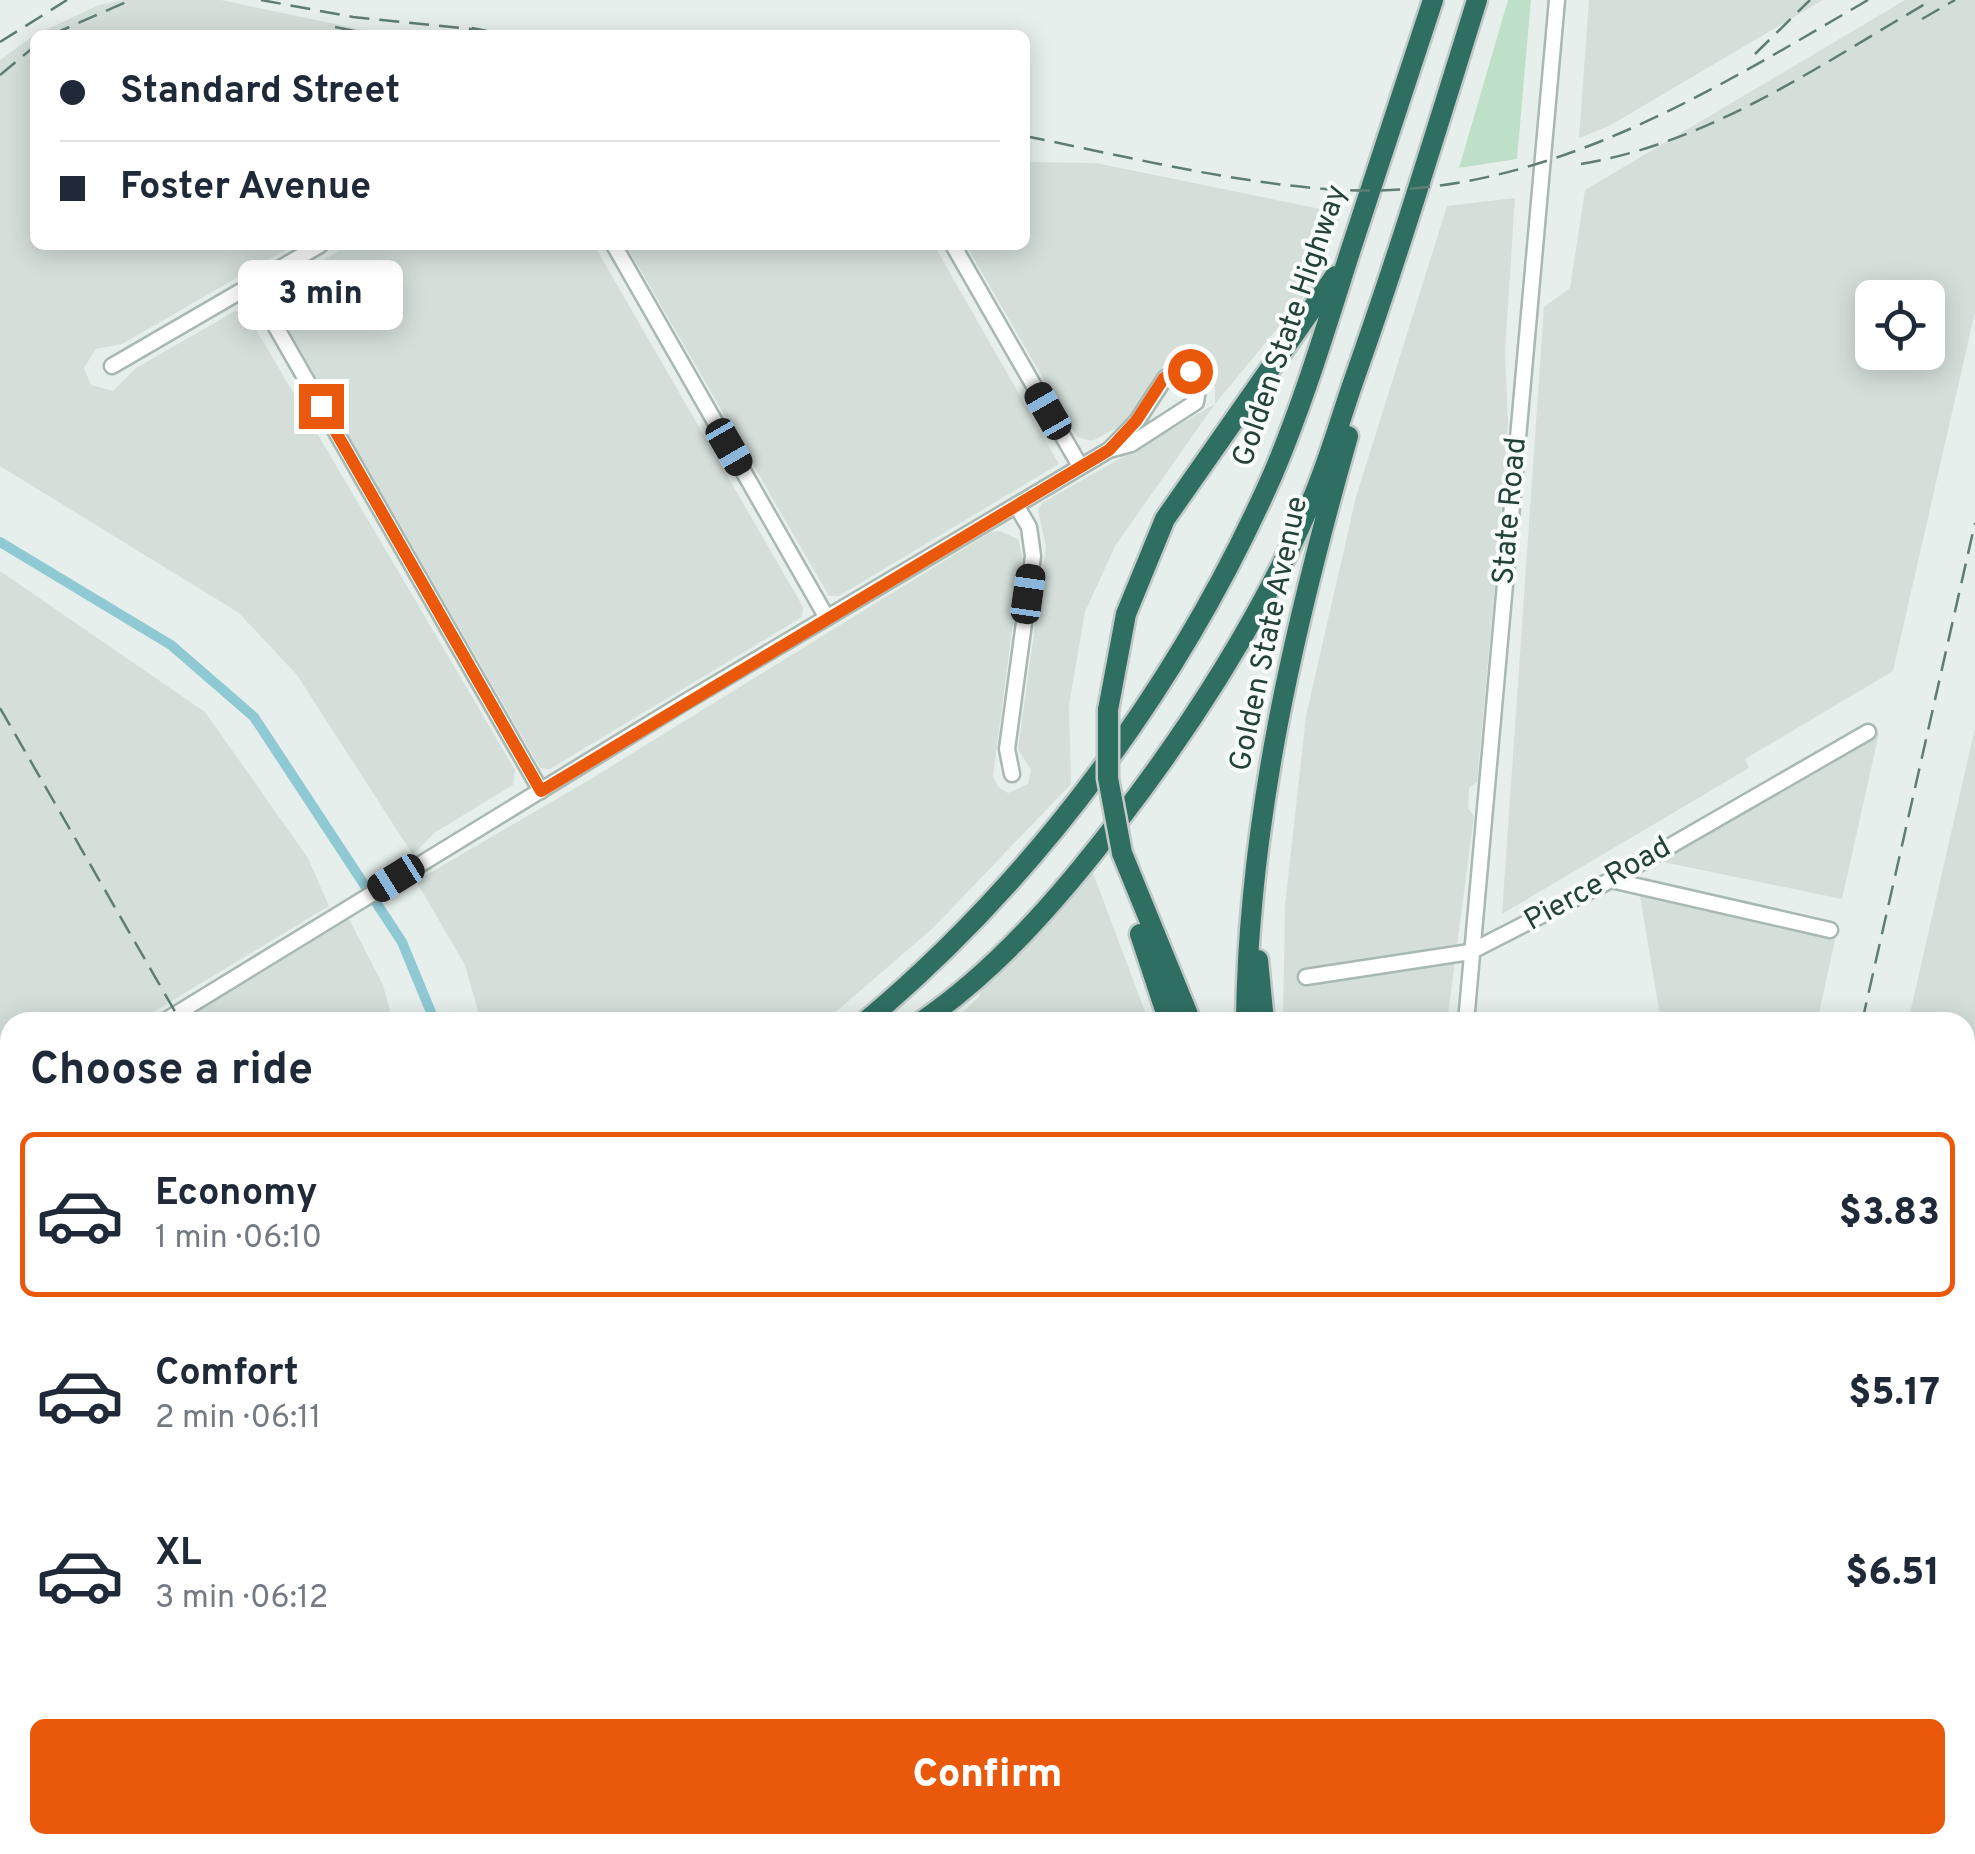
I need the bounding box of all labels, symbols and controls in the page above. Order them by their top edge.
text: Standard Street [120,68,400,117]
text: Foster Avenue [120,164,371,213]
street label: Golden State Highway [1225,180,1357,472]
callout: 3 min [238,261,404,331]
text: 3 min [278,275,363,315]
map controls [1855,280,1945,370]
button: locate [1855,280,1945,370]
route start [1168,349,1213,394]
car [1020,378,1076,444]
route end [299,384,344,429]
car [701,414,757,480]
street label: State Road [1486,436,1536,586]
street label: Golden State Avenue [1223,493,1317,775]
car [1009,562,1047,626]
street label: Pierce Road [1518,830,1678,940]
car [363,849,429,907]
text: Choose a ride [30,1043,313,1100]
icon: car [35,1170,125,1260]
text: Economy [155,1170,317,1219]
text: $3.83 [1839,1190,1940,1239]
text: 1 min · 06:10 [155,1219,322,1259]
icon: car [35,1350,125,1440]
text: Comfort [155,1350,299,1399]
text: $5.17 [1848,1370,1940,1419]
text: 2 min · 06:11 [155,1399,321,1439]
icon: car [35,1530,125,1620]
text: XL [155,1530,202,1579]
text: $6.51 [1845,1550,1940,1599]
text: 3 min · 06:12 [155,1579,328,1619]
button: Confirm [30,1719,1945,1834]

